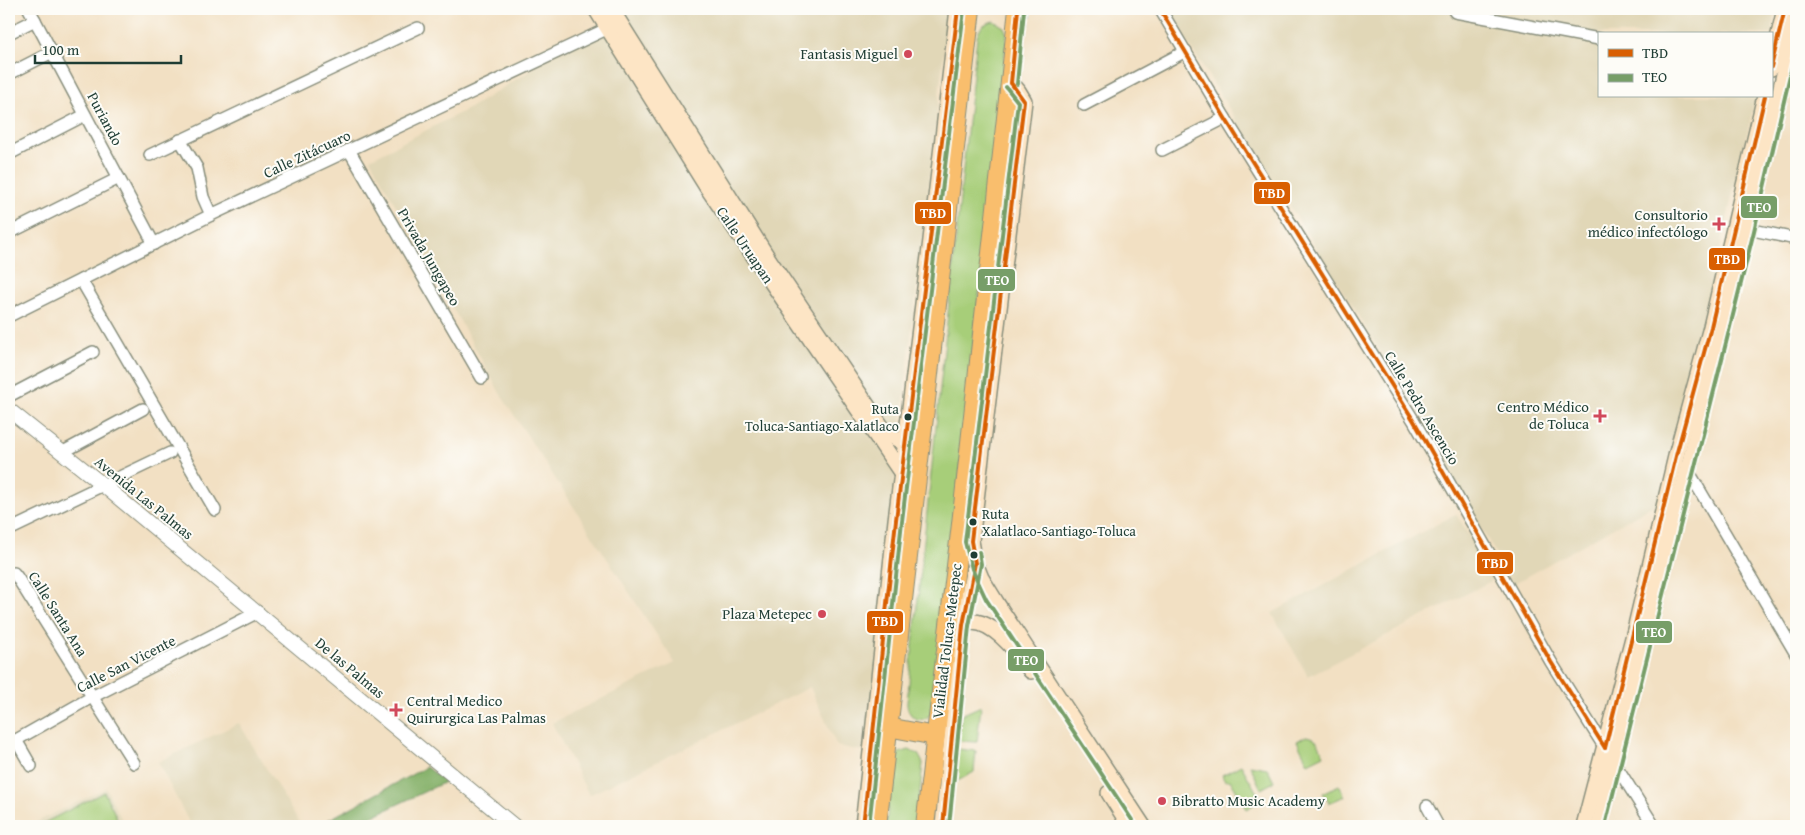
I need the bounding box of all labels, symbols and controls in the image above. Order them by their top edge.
scale bar [35,32,181,64]
legend [1598,32,1772,98]
text: 100 m [42,39,80,60]
text: TBD [1642,42,1668,63]
place label: Fantasis Miguel [801,43,898,64]
marker: Fantasis Miguel [902,48,914,60]
text: TEO [1642,66,1667,87]
street label: Puriando [83,88,128,149]
street label: Calle Zitácuaro [260,124,354,183]
line badge: TBD [1253,181,1291,205]
text: TBD [1259,183,1285,203]
line badge: TEO [1740,195,1778,219]
text: TEO [1747,197,1771,217]
line badge: TBD [914,201,952,225]
street label: Calle Uruapan [712,202,779,288]
text: TBD [920,203,946,223]
street label: Privada Jungapeo [393,204,466,310]
place label: Consultorio médico infectólogo [1588,204,1708,242]
marker: Consultorio médico infectólogo [1712,217,1726,231]
line badge: TBD [1708,247,1746,271]
text: TBD [1714,249,1740,269]
line badge: TEO [977,268,1016,292]
text: TEO [985,270,1009,290]
street label: Calle Pedro Ascencio [1380,347,1465,469]
place label: Centro Médico de Toluca [1497,396,1589,434]
place label: Ruta Toluca-Santiago-Xalatlaco [745,399,899,436]
marker: Centro Médico de Toluca [1593,409,1607,423]
marker: Ruta Toluca-Santiago-Xalatlaco [903,412,913,422]
street label: Avenida Las Palmas [90,451,198,544]
place label: Ruta Xalatlaco-Santiago-Toluca [982,504,1136,541]
marker: Ruta Xalatlaco-Santiago-Toluca [968,517,978,527]
unlabelled marker [969,550,979,560]
line badge: TBD [1476,551,1514,575]
text: TBD [1482,553,1508,573]
street label: Vialidad Toluca-Metepec [927,562,966,720]
street label: Calle Santa Ana [24,567,93,660]
place label: Plaza Metepec [722,603,812,624]
marker: Plaza Metepec [816,608,828,620]
line badge: TBD [866,610,904,634]
text: TBD [872,611,898,631]
line badge: TEO [1635,620,1673,644]
text: TEO [1642,622,1666,642]
street label: Calle San Vicente [73,630,179,698]
street label: De las Palmas [311,632,390,703]
line badge: TEO [1007,648,1045,672]
text: TEO [1014,650,1038,670]
place label: Central Medico Quirurgica Las Palmas [407,690,546,728]
marker: Central Medico Quirurgica Las Palmas [389,703,403,717]
place label: Bibratto Music Academy [1172,790,1326,811]
marker: Bibratto Music Academy [1156,795,1168,807]

